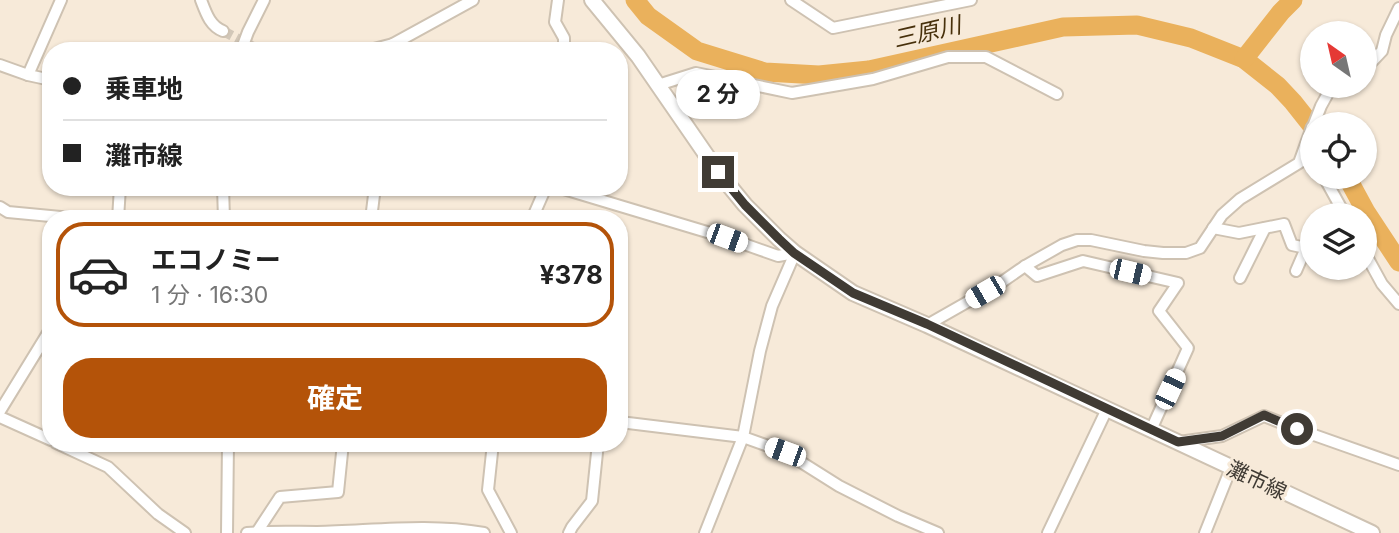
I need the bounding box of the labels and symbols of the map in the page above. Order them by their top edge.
water label: 三原川 [890,10,967,53]
north arrow [1300,21,1377,98]
callout: 2 分 [676,71,760,120]
route end [702,156,734,188]
car [704,221,751,255]
car [1108,257,1153,287]
car [962,272,1009,312]
car [1152,366,1189,412]
route start [1281,413,1313,445]
car [762,435,809,469]
street label: 灘市線 [1223,455,1291,505]

